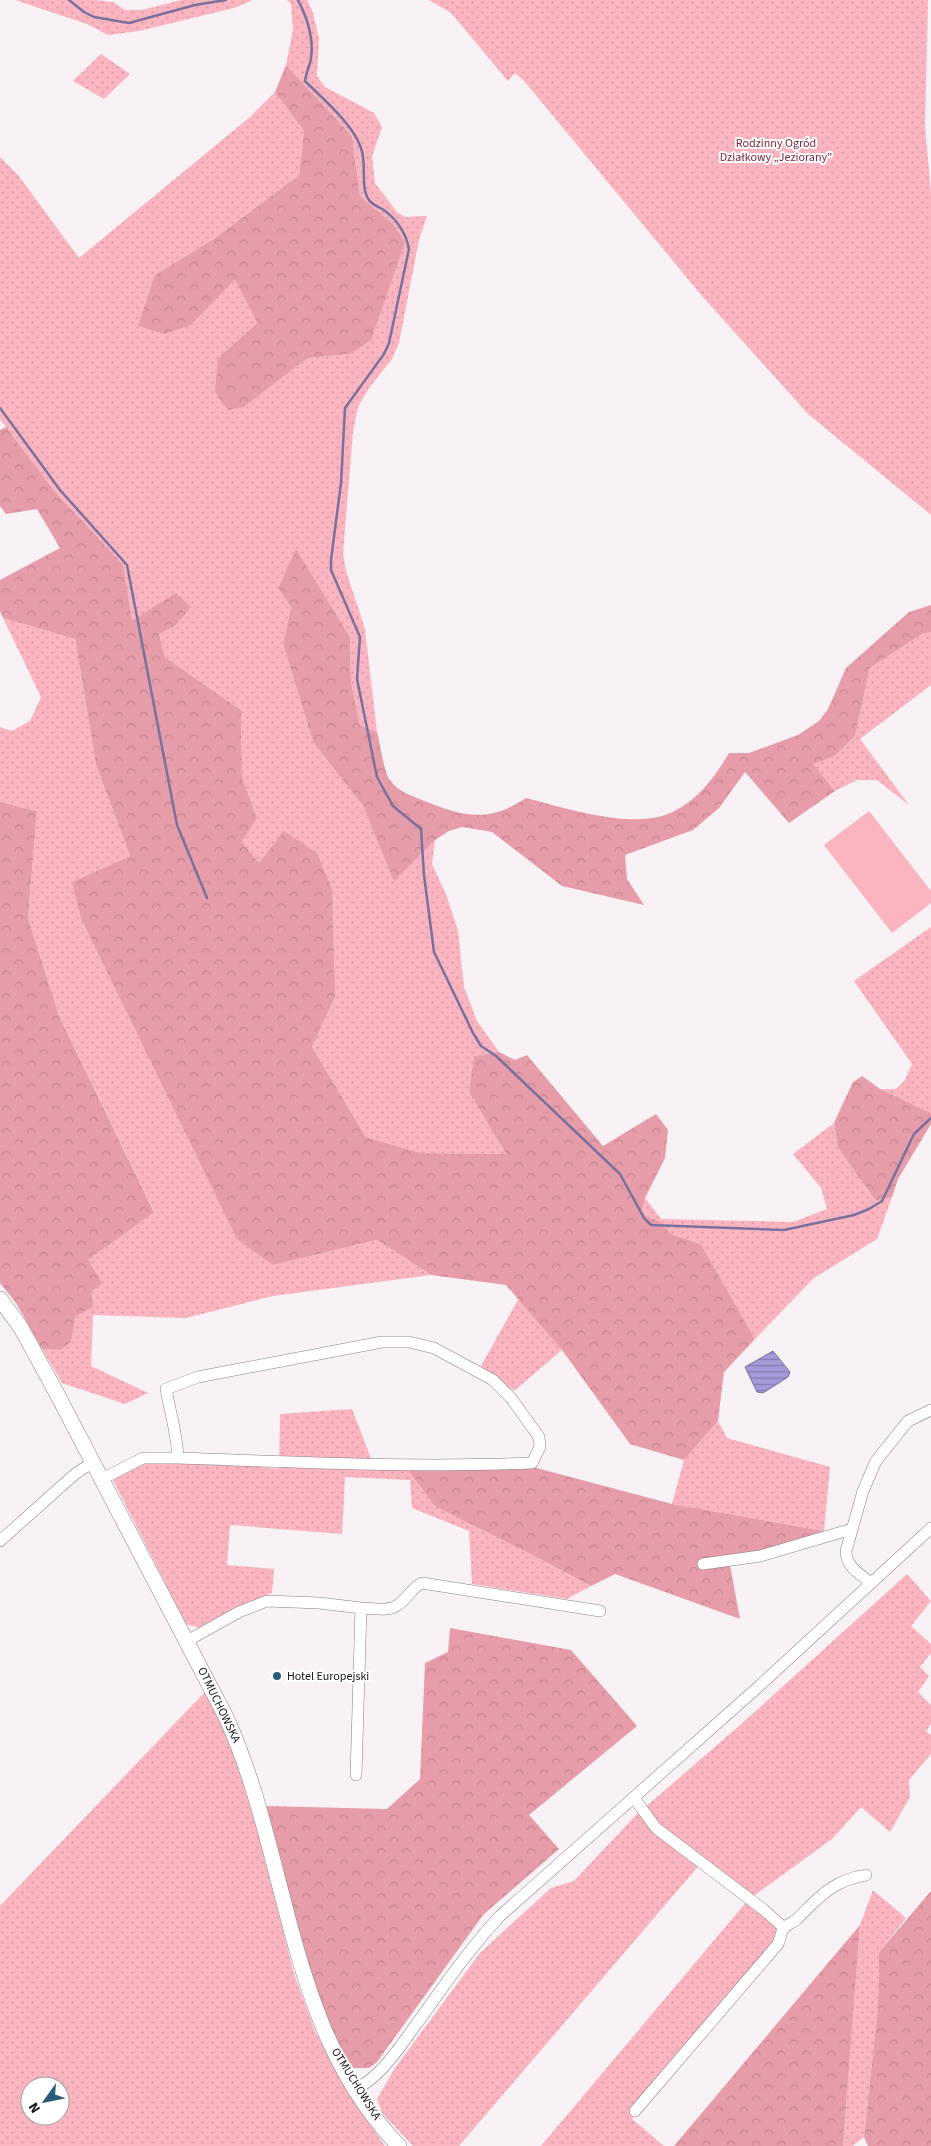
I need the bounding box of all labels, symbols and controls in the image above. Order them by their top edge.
park label: Rodzinny Ogród Działkowy „Jeziorany” [720,135,832,166]
street label: OTMUCHOWSKA [193,1664,245,1746]
place label: Hotel Europejski [287,1668,369,1685]
marker: Hotel Europejski [271,1670,283,1682]
street label: OTMUCHOWSKA [327,2045,385,2124]
north arrow [20,2076,70,2126]
text: N [24,2098,46,2117]

